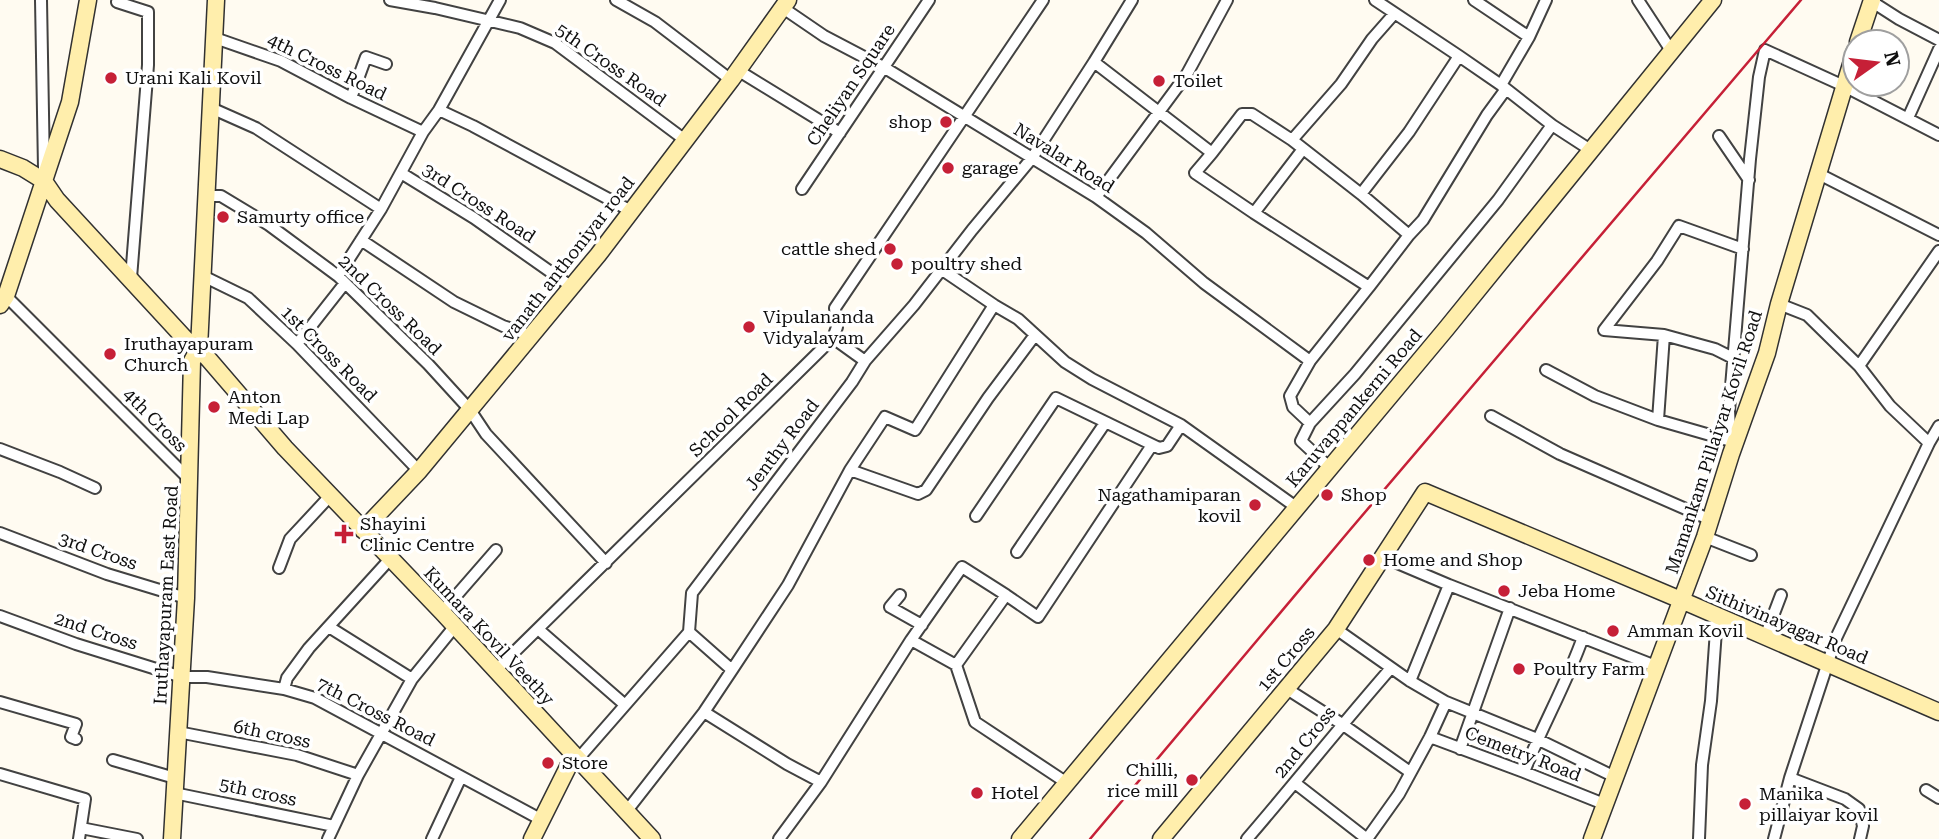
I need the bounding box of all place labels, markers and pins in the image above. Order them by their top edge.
place label: Urani Kali Kovil [125,67,262,88]
marker: Urani Kali Kovil [103,70,119,86]
place label: Toilet [1173,70,1223,91]
marker: Toilet [1151,73,1167,89]
place label: shop [889,111,932,132]
marker: shop [938,114,954,130]
place label: garage [962,157,1018,178]
marker: garage [940,160,956,176]
place label: Samurty office [237,206,364,227]
marker: Samurty office [215,209,231,225]
place label: cattle shed [781,238,876,259]
marker: cattle shed [882,241,898,257]
place label: poultry shed [911,253,1022,274]
marker: poultry shed [889,256,905,272]
place label: Vipulananda Vidyalayam [763,306,874,348]
marker: Vipulananda Vidyalayam [741,319,757,335]
place label: Iruthayapuram Church [124,333,253,375]
marker: Iruthayapuram Church [102,346,118,362]
place label: Anton Medi Lap [228,386,310,428]
marker: Anton Medi Lap [206,399,222,415]
place label: Nagathamiparan kovil [1097,484,1241,526]
place label: Shop [1341,484,1387,505]
marker: Shop [1319,487,1335,503]
marker: Nagathamiparan kovil [1247,497,1263,513]
place label: Shayini Clinic Centre [360,513,475,555]
marker: Shayini Clinic Centre [334,524,354,544]
place label: Home and Shop [1383,549,1523,570]
marker: Home and Shop [1361,552,1377,568]
place label: Jeba Home [1518,580,1616,601]
marker: Jeba Home [1496,583,1512,599]
place label: Amman Kovil [1627,620,1744,641]
marker: Amman Kovil [1605,623,1621,639]
place label: Poultry Farm [1533,658,1645,679]
marker: Poultry Farm [1511,661,1527,677]
place label: Store [562,752,608,773]
marker: Store [540,755,556,771]
place label: Chilli, rice mill [1107,759,1178,801]
marker: Chilli, rice mill [1184,772,1200,788]
place label: Hotel [991,782,1039,803]
place label: Manika pillaiyar kovil [1759,783,1879,825]
marker: Hotel [969,785,985,801]
marker: Manika pillaiyar kovil [1737,796,1753,812]

